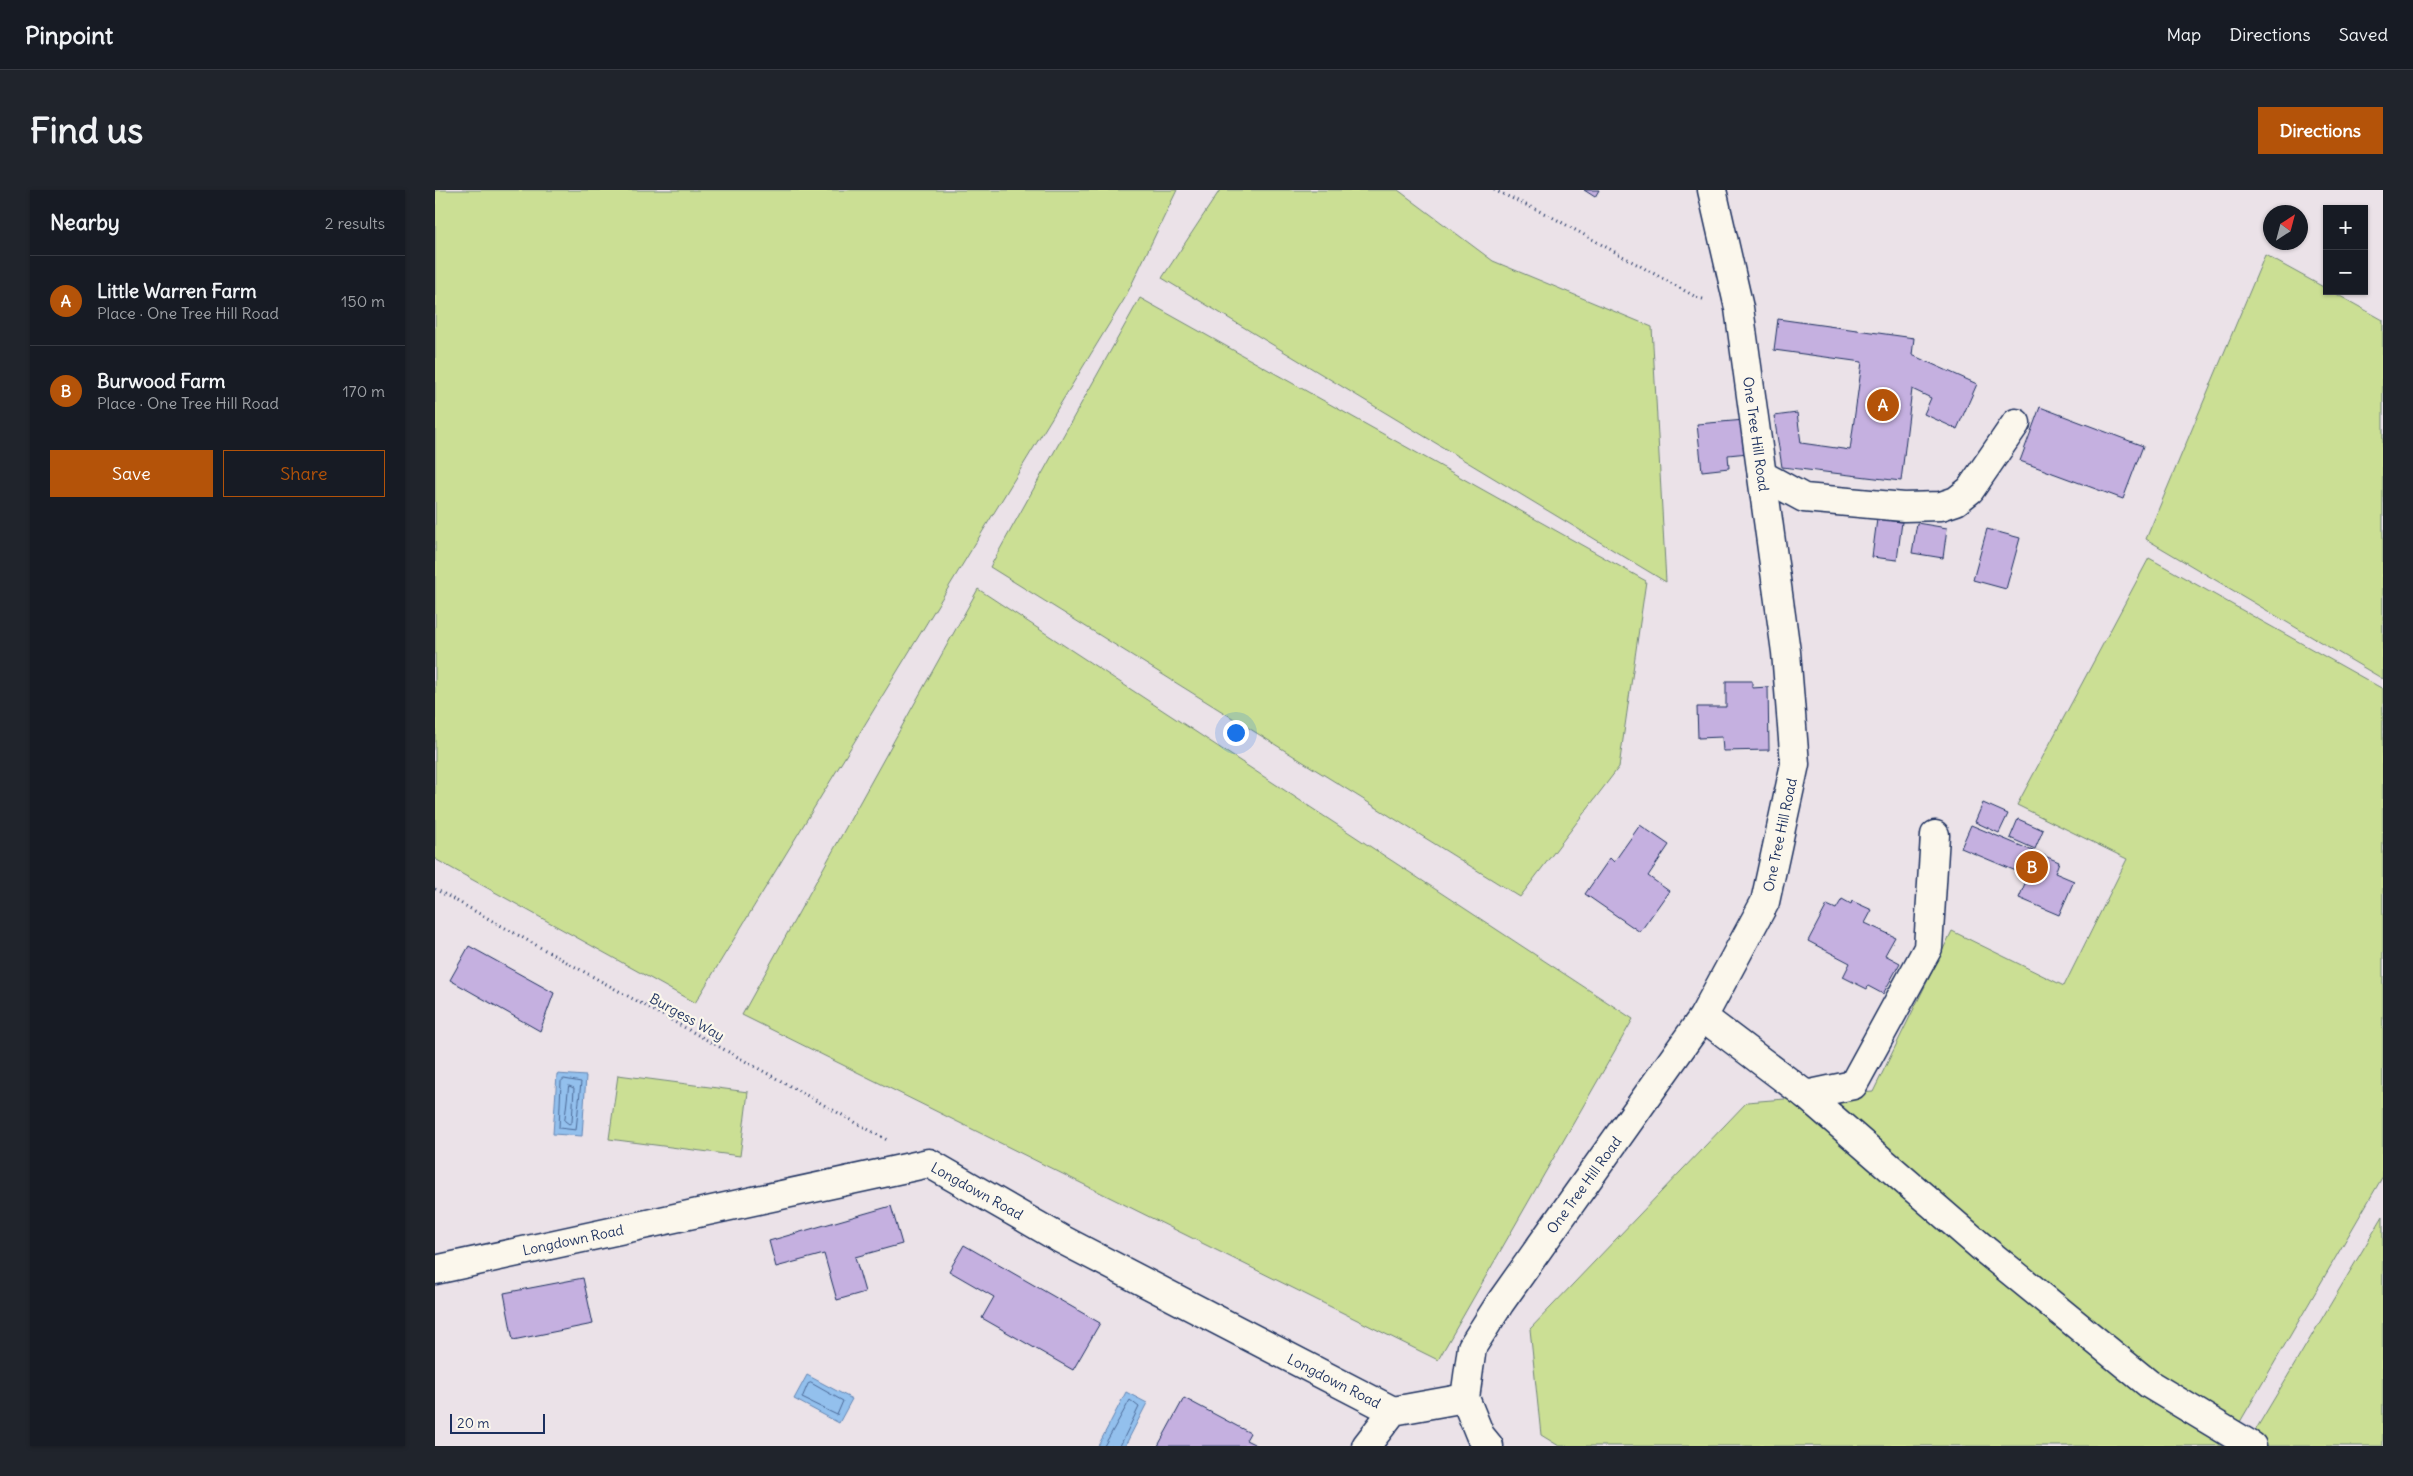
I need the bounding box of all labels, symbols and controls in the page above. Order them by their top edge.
text: Pinpoint [25,20,113,50]
text: Map [2166,23,2201,46]
text: Directions [2229,23,2311,46]
text: Saved [2339,23,2388,46]
button: Directions [2258,107,2383,154]
text: Find us [30,108,143,152]
north arrow [2263,205,2308,250]
map controls [2323,205,2368,295]
button: + [2323,205,2368,250]
text: Nearby [50,209,120,236]
text: 2 results [325,213,385,233]
button: − [2323,250,2368,295]
text: Little Warren Farm [97,279,257,303]
text: A [61,291,71,311]
text: 150 m [341,291,385,311]
text: Place · One Tree Hill Road [97,303,279,323]
text: Burwood Farm [97,369,225,393]
street label: One Tree Hill Road [1739,376,1773,492]
text: B [61,381,71,401]
text: 170 m [342,381,385,401]
pin: A [1867,386,1899,424]
text: Place · One Tree Hill Road [97,393,279,413]
button: Save [50,450,213,497]
button: Share [223,450,385,497]
your location [1223,720,1249,746]
street label: One Tree Hill Road [1759,777,1801,893]
pin: B [2016,848,2048,886]
street label: Burgess Way [647,989,727,1045]
street label: One Tree Hill Road [1543,1133,1625,1237]
street label: Longdown Road [928,1158,1026,1224]
street label: Longdown Road [521,1221,625,1259]
street label: Longdown Road [1284,1350,1384,1412]
scale bar [450,1411,545,1434]
text: 20 m [457,1414,490,1432]

